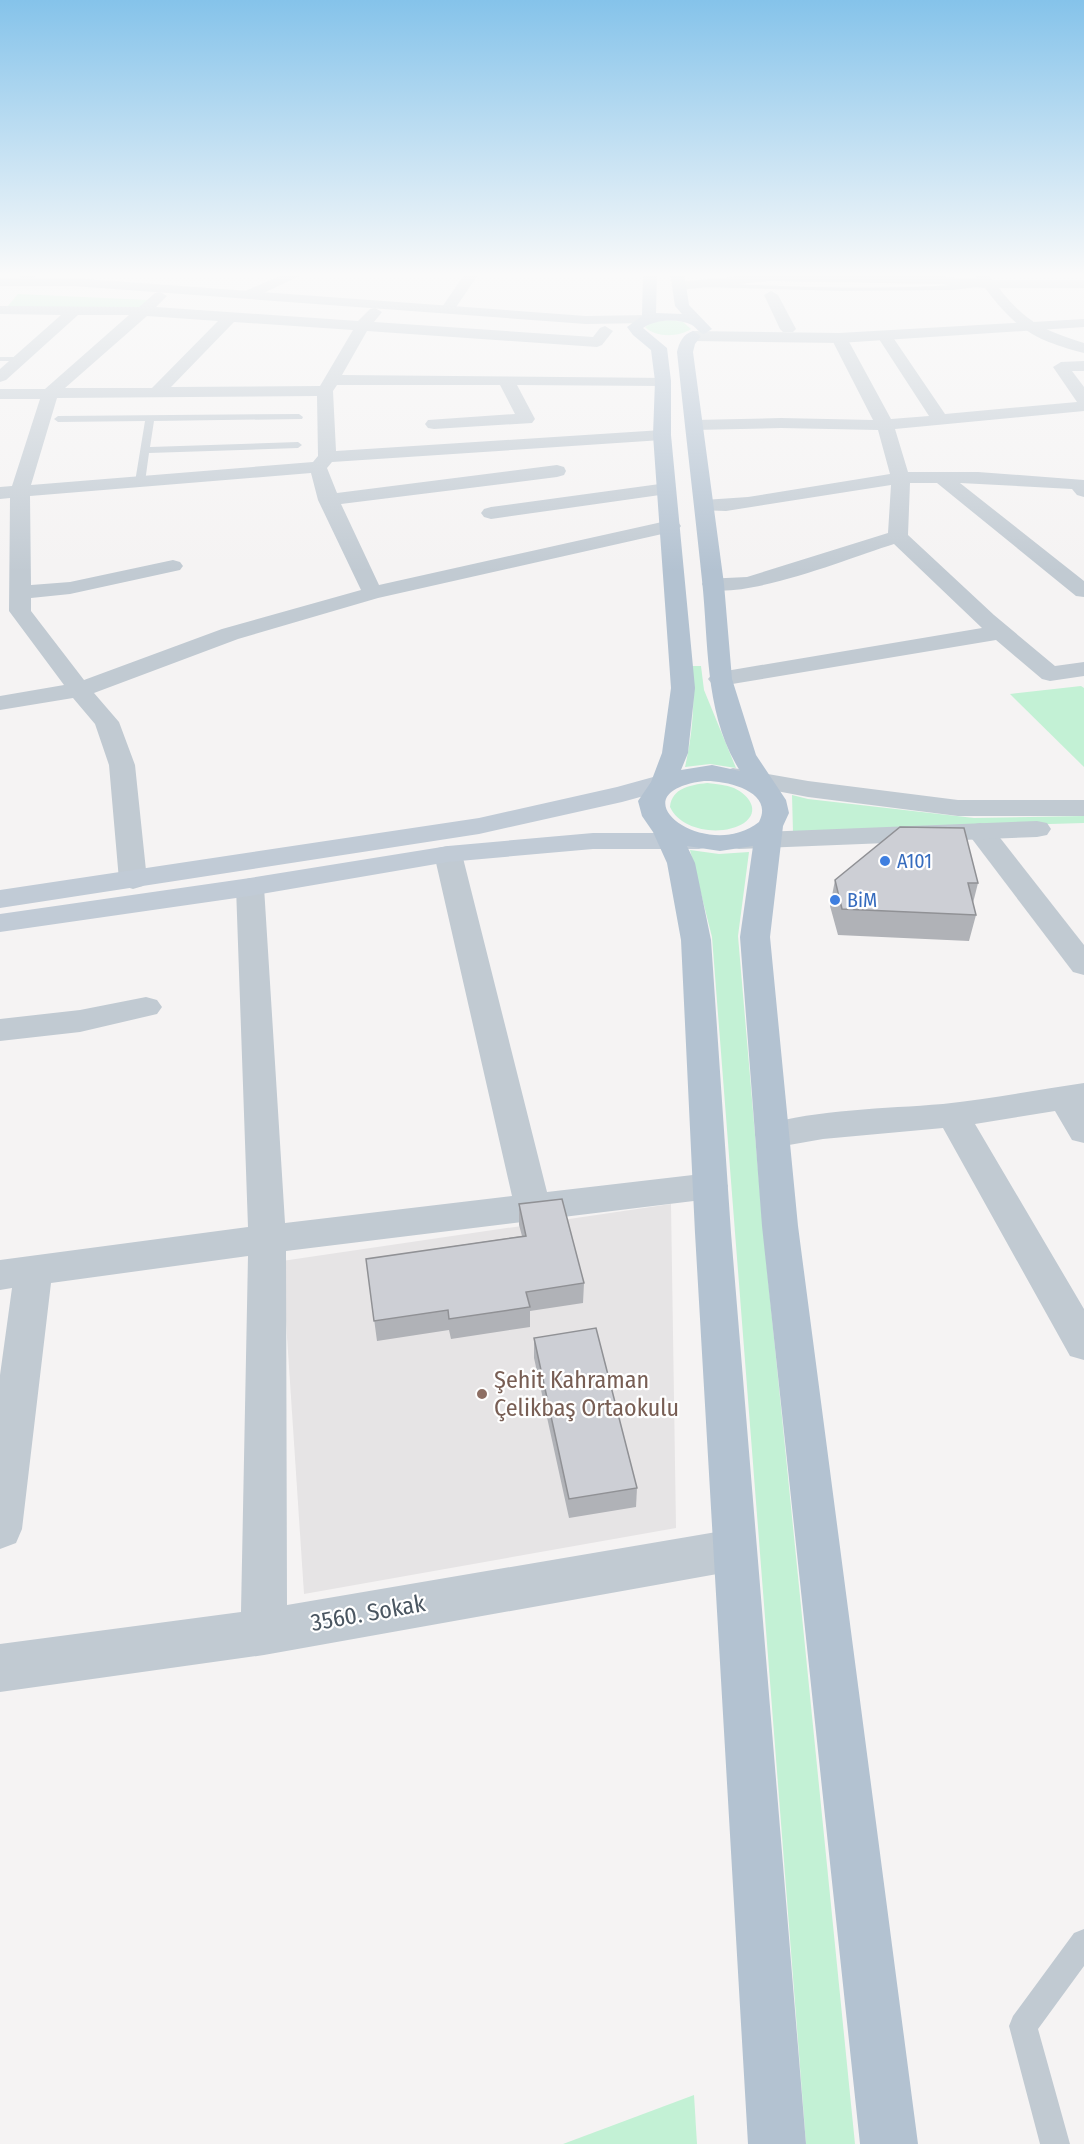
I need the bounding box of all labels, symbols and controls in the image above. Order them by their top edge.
place label: A101 [897,849,932,873]
marker: A101 [878,854,892,868]
place label: BiM [847,888,877,912]
marker: BiM [828,893,842,907]
place label: Şehit Kahraman Çelikbaş Ortaokulu [494,1366,679,1422]
marker: Şehit Kahraman Çelikbaş Ortaokulu [475,1387,489,1401]
street label: 3560. Sokak [309,1589,428,1637]

